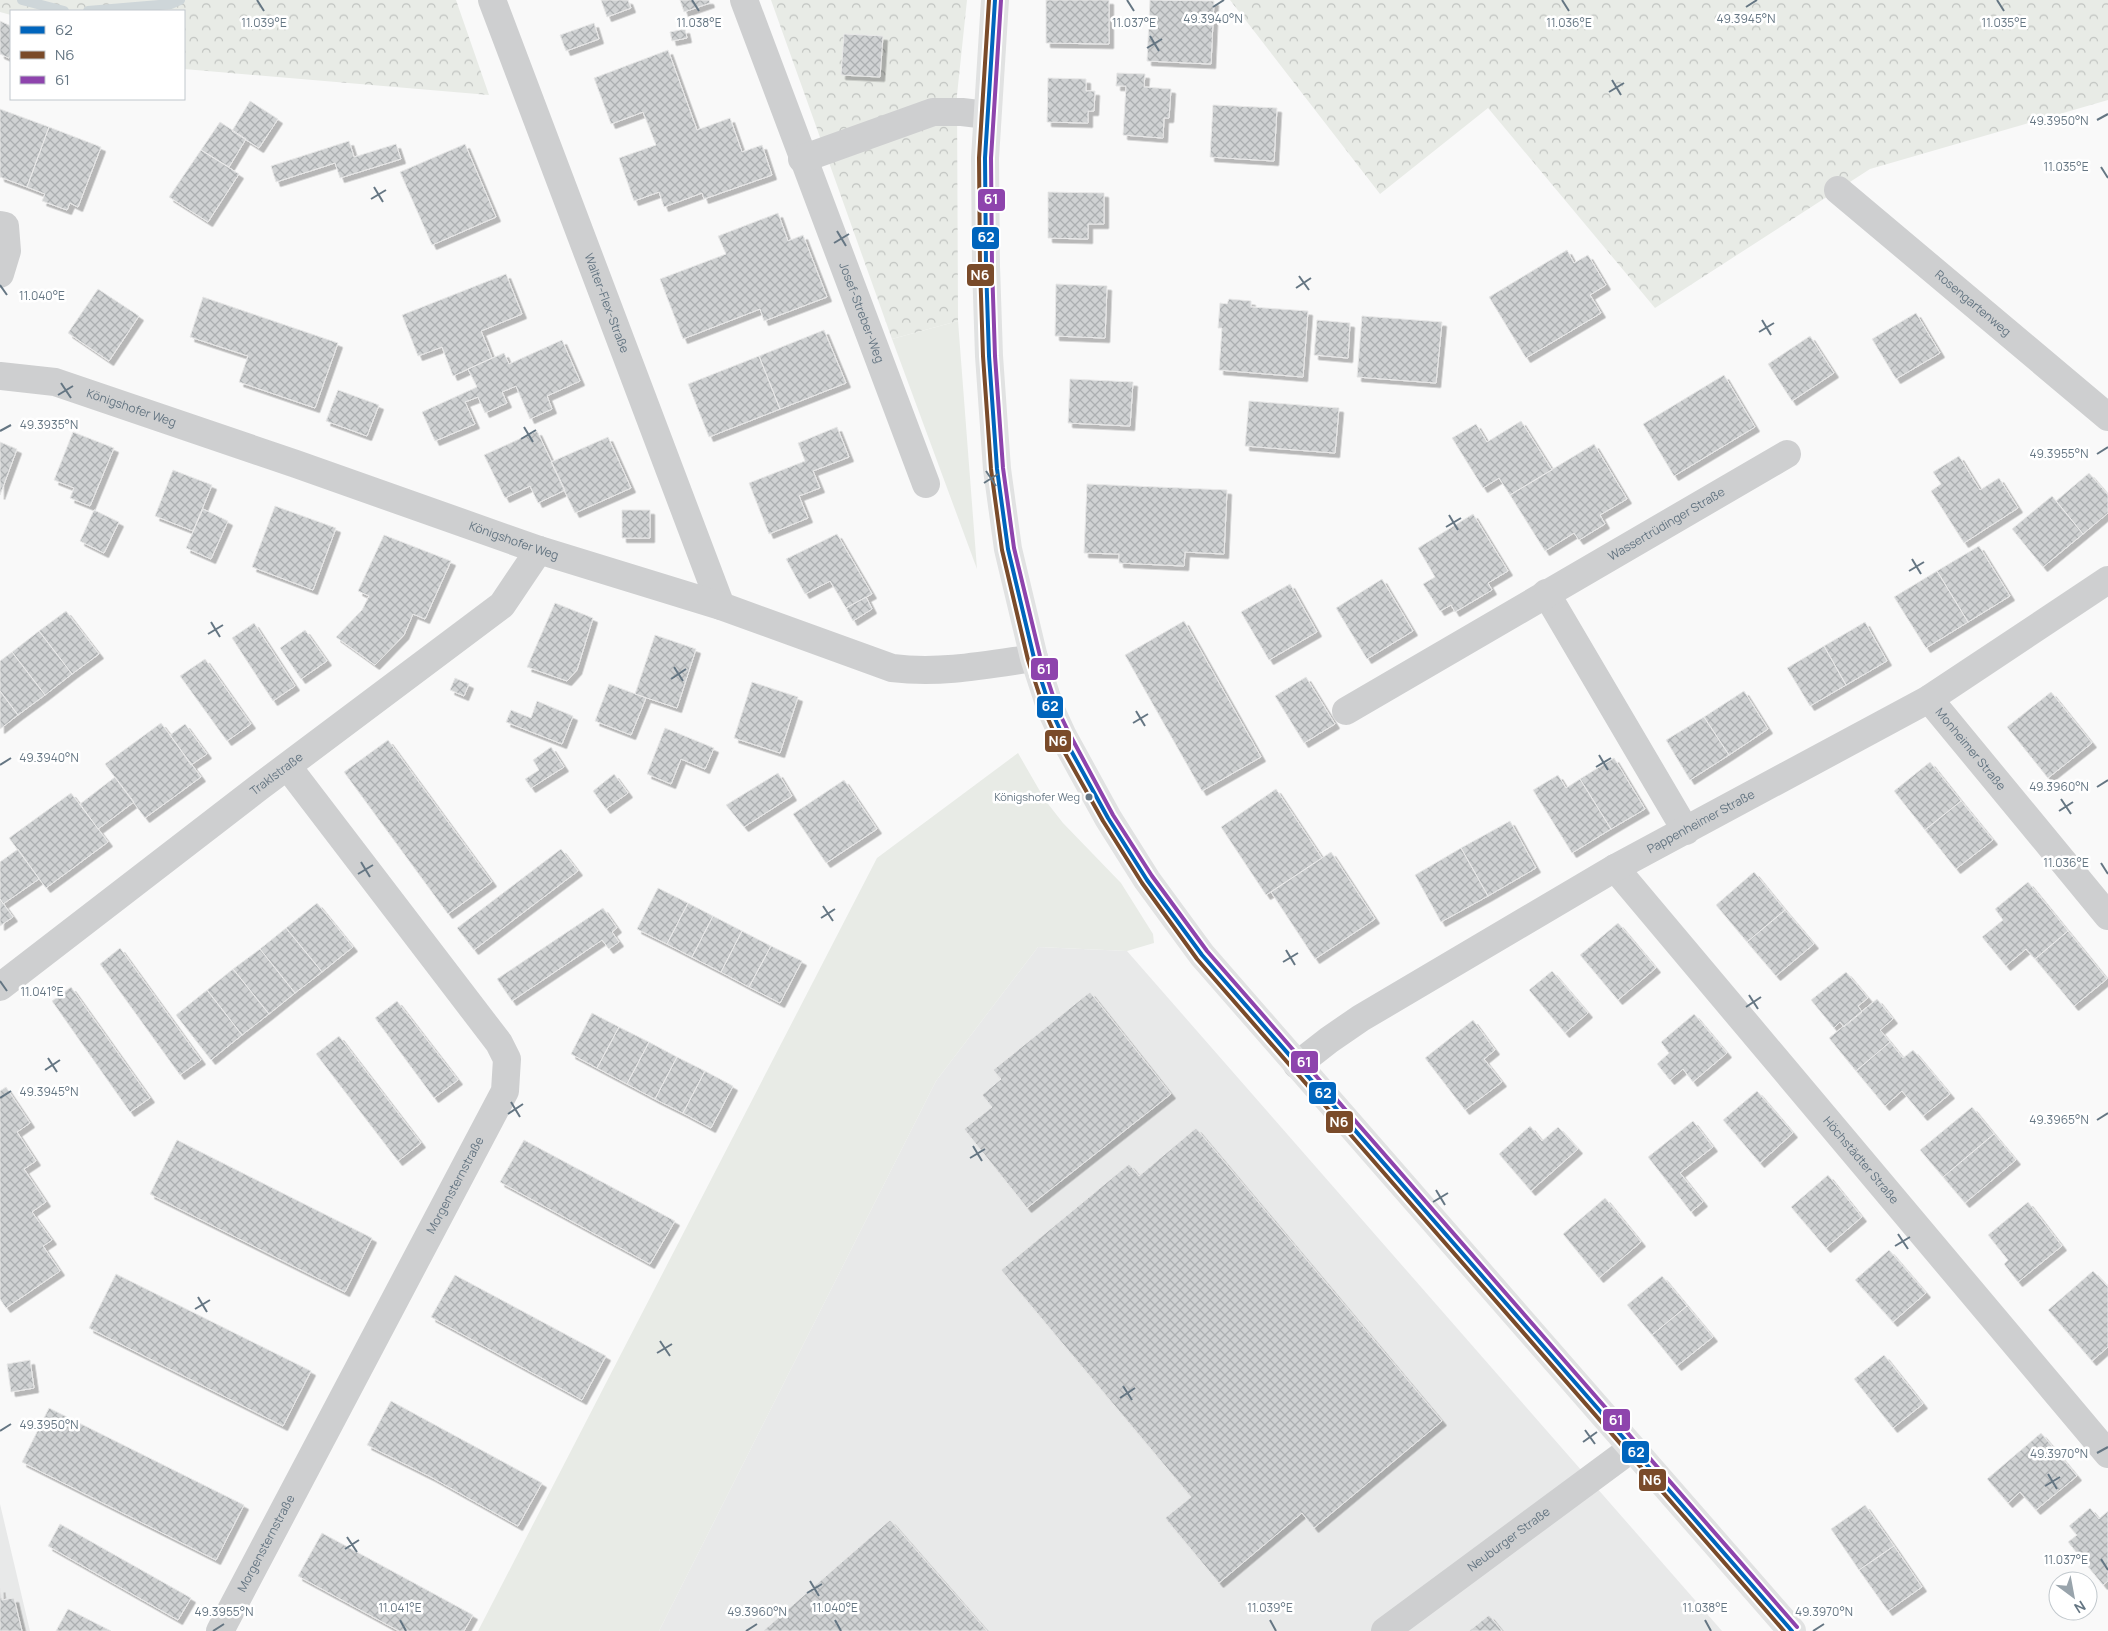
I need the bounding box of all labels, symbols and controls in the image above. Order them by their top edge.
legend [10,10,185,100]
text: 49.3940°N [1183,10,1243,27]
text: 49.3945°N [1717,10,1775,27]
text: 11.039°E [241,14,287,31]
text: 11.038°E [676,14,722,31]
text: 11.037°E [1112,14,1156,31]
text: 11.036°E [1546,14,1592,31]
text: 11.035°E [1981,14,2027,31]
text: 62 [55,19,73,40]
text: N6 [55,44,75,65]
text: 61 [55,69,70,90]
text: 49.3950°N [2029,112,2089,129]
text: 11.035°E [2043,158,2089,175]
line badge: 61 [977,188,1006,212]
text: 61 [984,189,998,208]
line badge: 62 [971,226,1000,250]
text: 62 [977,227,995,246]
street label: Walter-Flex-Straße [580,251,634,355]
street label: Josef-Streber-Weg [835,260,889,365]
line badge: N6 [966,263,995,287]
text: N6 [971,265,989,284]
street label: Rosengartenweg [1931,266,2015,340]
text: 11.040°E [19,287,65,304]
street label: Königshofer Weg [84,384,179,431]
text: 49.3935°N [20,416,78,433]
text: 49.3955°N [2030,445,2088,462]
street label: Wassertrüdinger Straße [1605,483,1728,565]
street label: Königshofer Weg [467,517,561,564]
line badge: 61 [1030,657,1059,681]
text: 61 [1037,659,1051,678]
line badge: 62 [1036,695,1064,719]
text: 62 [1041,696,1059,715]
street label: Monheimer Straße [1932,704,2010,794]
line badge: N6 [1044,729,1072,753]
text: N6 [1049,731,1067,750]
street label: Traklstraße [246,748,306,799]
text: 49.3940°N [19,749,79,766]
text: 49.3960°N [2029,778,2089,795]
street label: Pappenheimer Straße [1644,785,1757,857]
place label: Königshofer Weg [994,789,1080,804]
marker: Königshofer Weg [1084,792,1094,802]
text: 11.036°E [2043,854,2089,871]
text: 11.041°E [20,983,64,1000]
line badge: 61 [1290,1050,1319,1074]
text: 61 [1297,1052,1311,1071]
line badge: 62 [1308,1081,1337,1105]
text: 49.3945°N [20,1083,78,1100]
text: 62 [1314,1083,1332,1102]
line badge: N6 [1325,1110,1354,1134]
text: 49.3965°N [2029,1111,2089,1128]
text: N6 [1330,1112,1348,1131]
street label: Höchstädter Straße [1820,1113,1903,1207]
street label: Morgensternstraße [422,1133,487,1237]
line badge: 61 [1602,1408,1631,1432]
text: 61 [1609,1410,1623,1429]
text: 49.3950°N [19,1416,79,1433]
line badge: 62 [1621,1440,1650,1464]
text: 62 [1627,1442,1645,1461]
text: 49.3970°N [2030,1445,2088,1462]
line badge: N6 [1638,1468,1667,1492]
text: N6 [1643,1470,1661,1489]
street label: Morgensternstraße [233,1492,298,1595]
street label: Neuburger Straße [1464,1503,1553,1575]
text: 11.037°E [2044,1551,2088,1568]
north arrow [2048,1571,2098,1621]
text: N [2071,1597,2089,1618]
text: 11.041°E [378,1599,422,1616]
text: 11.040°E [812,1599,858,1616]
text: 11.039°E [1247,1599,1293,1616]
text: 11.038°E [1682,1599,1728,1616]
text: 49.3955°N [195,1603,253,1620]
text: 49.3960°N [727,1603,787,1620]
text: 49.3970°N [1795,1603,1853,1620]

